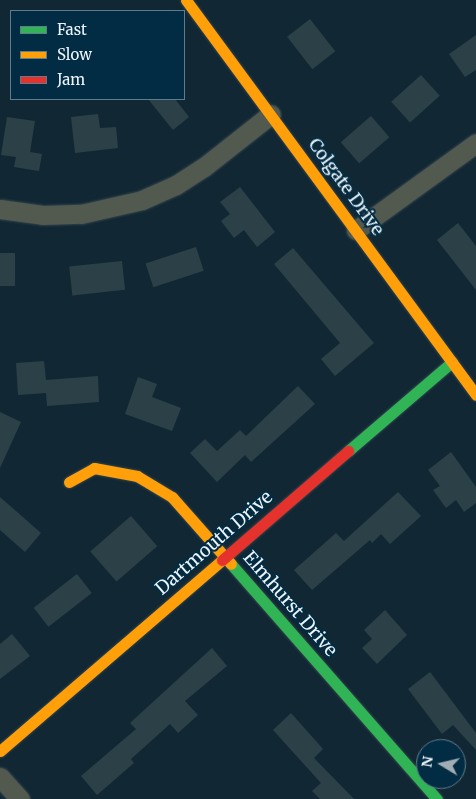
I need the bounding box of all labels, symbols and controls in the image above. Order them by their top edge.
legend [10,10,185,100]
text: Fast [57,20,87,39]
text: Slow [57,45,92,64]
text: Jam [57,70,85,89]
street label: Colgate Drive [304,134,388,240]
street label: Dartmouth Drive [151,486,277,600]
street label: Elmhurst Drive [238,547,342,661]
north arrow [416,739,466,789]
text: N [417,755,437,769]

